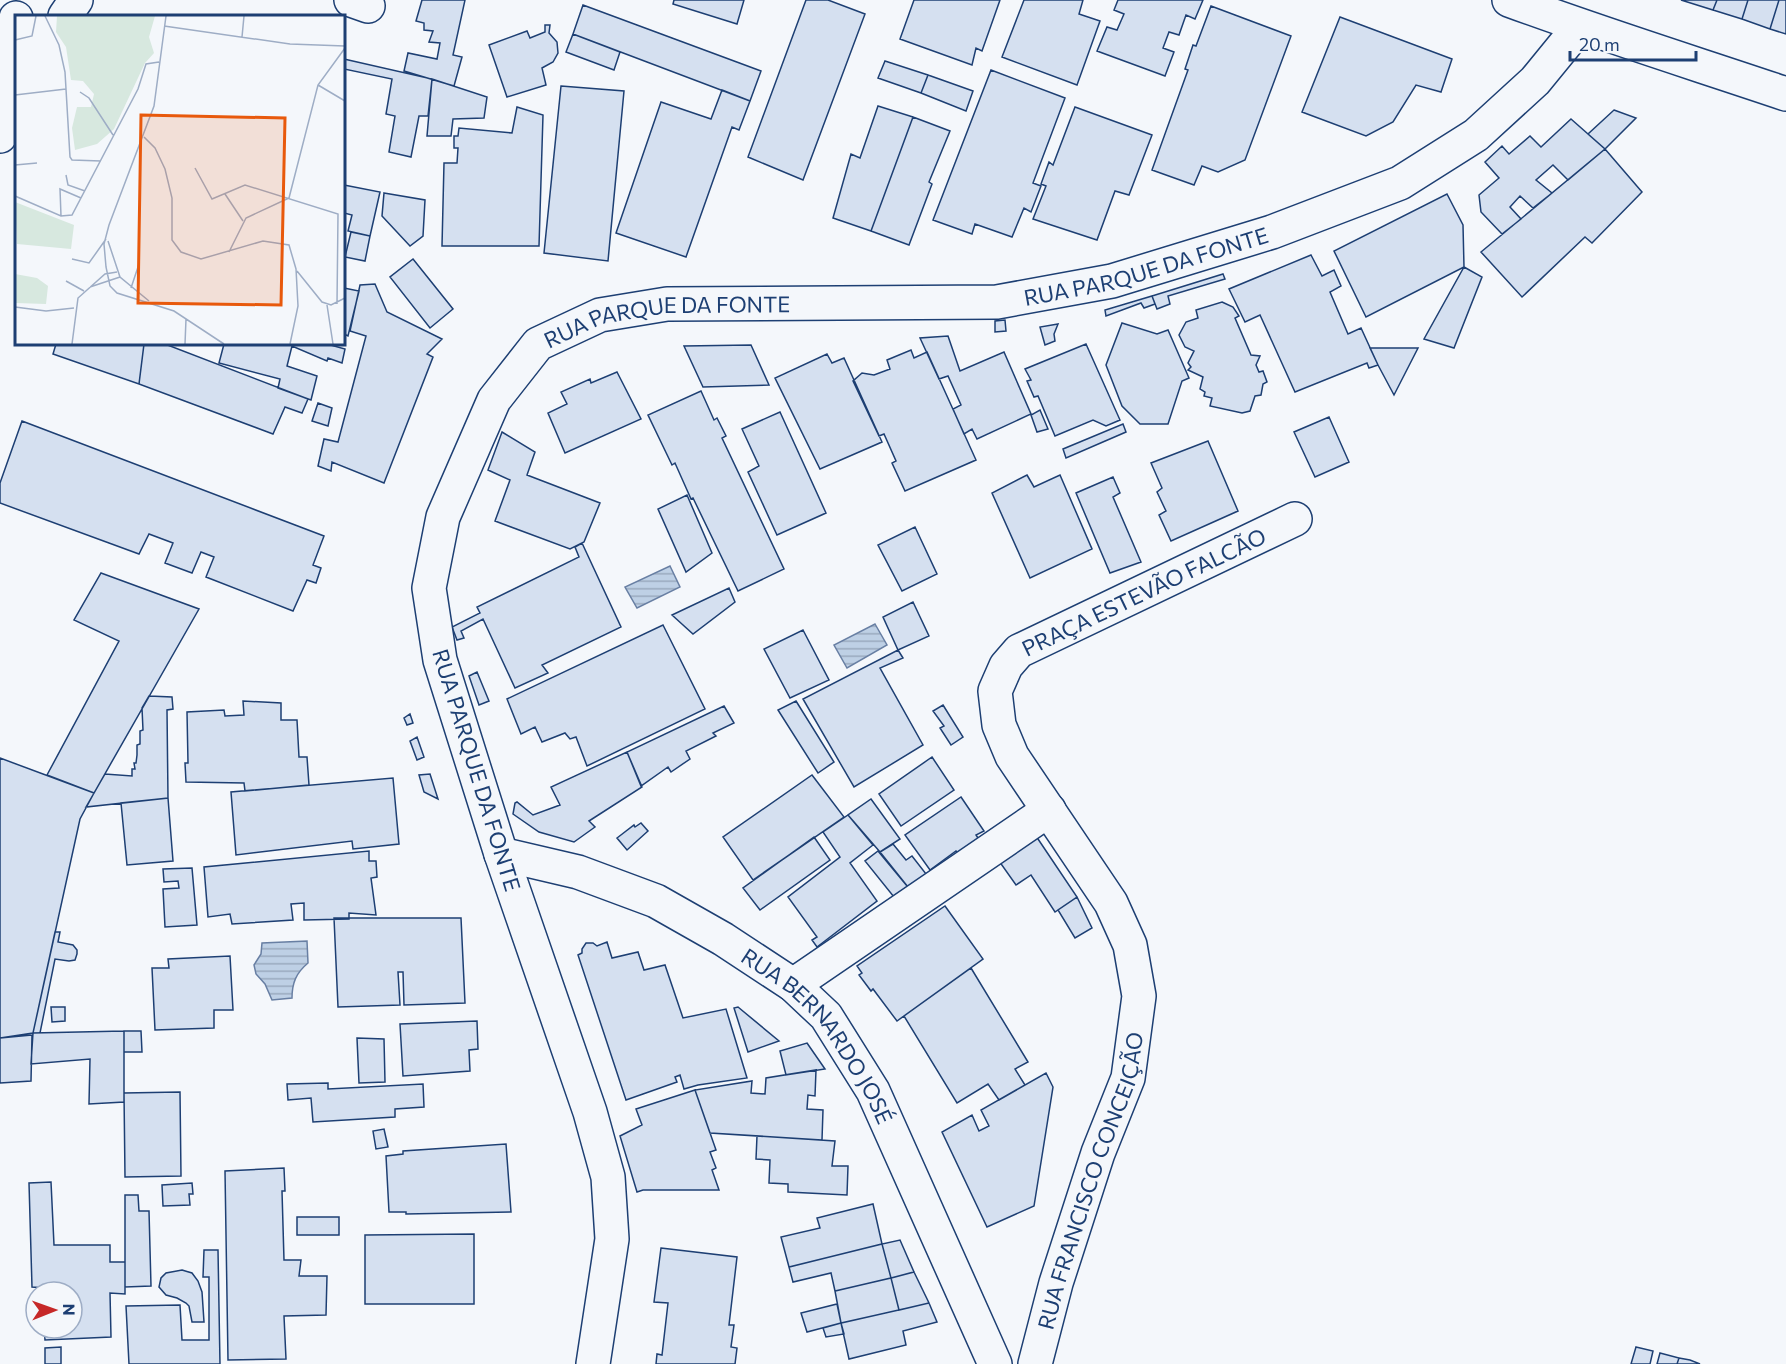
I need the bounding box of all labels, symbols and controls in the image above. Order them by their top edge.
inset map [15,15,345,345]
scale bar [1570,24,1696,62]
text: 20 m [1579,33,1620,55]
street label: RUA PARQUE DA FONTE [1021,221,1271,310]
street label: RUA PARQUE DA FONTE [539,290,790,353]
street label: PRAÇA ESTEVÃO FALCÃO [1017,522,1270,661]
street label: RUA PARQUE DA FONTE [427,646,527,894]
street label: RUA BERNARDO JOSÉ [737,942,899,1128]
street label: RUA FRANCISCO CONCEIÇÃO [1031,1030,1148,1332]
north arrow [24,1280,84,1340]
text: N [60,1304,79,1316]

